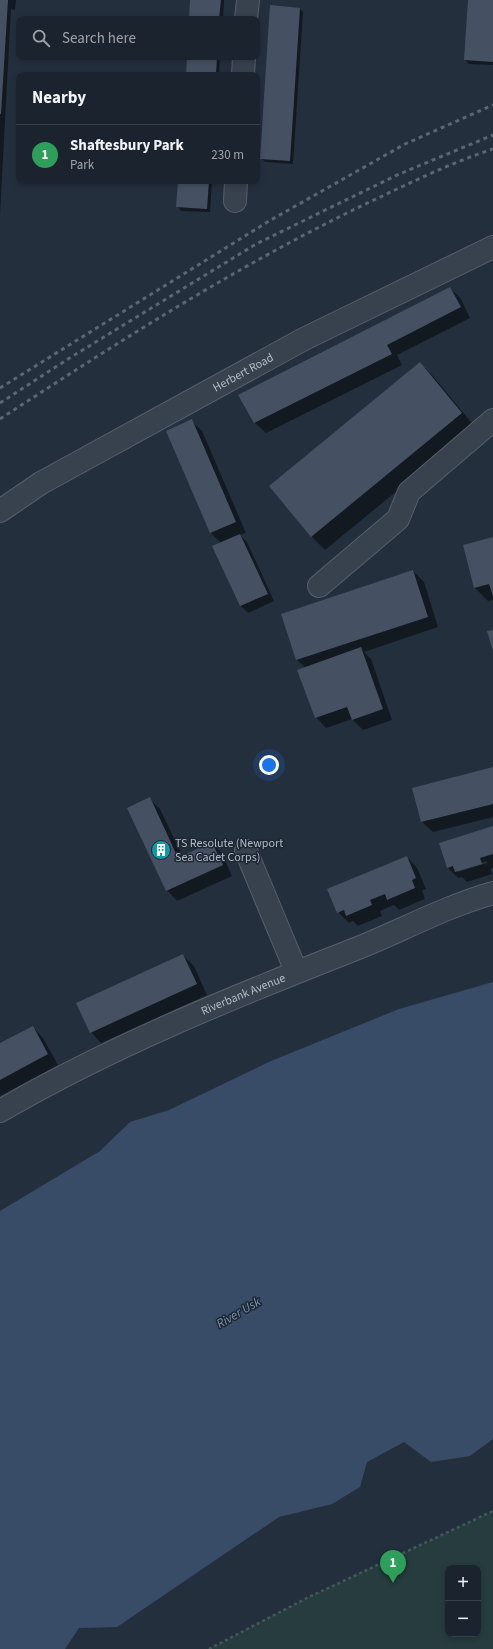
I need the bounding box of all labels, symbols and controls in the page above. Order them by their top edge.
search box [16,16,260,60]
icon: search [30,27,52,49]
text: Search here [62,28,136,49]
text: Nearby [32,86,86,110]
text: Shaftesbury Park [70,135,184,156]
text: 1 [42,146,48,164]
text: 230 m [211,146,244,164]
text: Park [70,156,94,174]
street label: Herbert Road [210,349,277,396]
your location [259,755,279,775]
place label: TS Resolute (Newport Sea Cadet Corps) [175,835,283,866]
building icon: TS Resolute (Newport Sea Cadet Corps) [150,839,172,861]
street label: Riverbank Avenue [199,970,288,1020]
water label: River Usk [213,1292,265,1333]
pin: 1 [380,1550,406,1583]
map controls [445,1565,481,1637]
button: + [445,1565,481,1601]
button: − [445,1601,481,1637]

